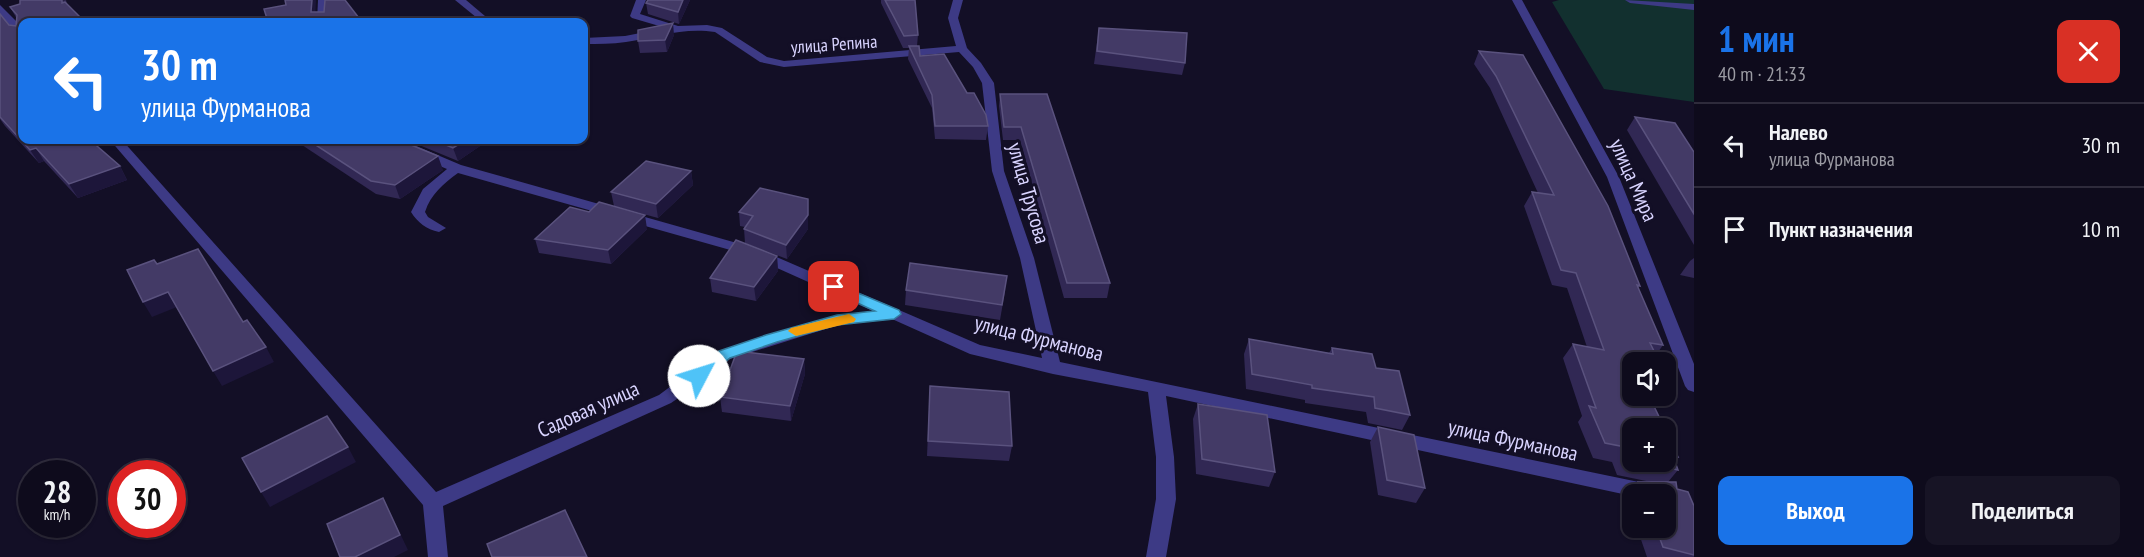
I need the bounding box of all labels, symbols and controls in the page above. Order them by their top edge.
text: 1 мин [1718,15,1795,62]
button: close [2057,20,2120,83]
street label: улица Репина [790,30,878,58]
text: 30 m [141,37,218,92]
icon: left [42,42,120,120]
text: 40 m · 21:33 [1718,61,1806,87]
text: улица Фурманова [141,90,311,124]
text: Налево [1769,118,1828,146]
icon: left [1718,129,1751,162]
text: 30 m [2081,131,2120,159]
street label: улица Мира [1604,134,1664,226]
street label: улица Трусова [1002,139,1056,247]
text: улица Фурманова [1769,146,1895,172]
icon: arrive [1718,213,1751,246]
text: Пункт назначения [1769,215,1913,243]
text: 10 m [2081,215,2120,243]
pin [808,261,859,312]
icon: arrive [817,270,850,303]
street label: улица Фурманова [972,309,1106,367]
position arrow [667,344,731,408]
map controls [1622,352,1676,538]
button: sound [1622,352,1676,406]
street label: Садовая улица [533,375,643,443]
street label: улица Фурманова [1446,413,1580,467]
button: + [1622,418,1676,472]
speed limit sign: 30 [108,460,186,538]
text: 28 [43,472,71,511]
button: Выход [1718,476,1913,545]
button: Поделиться [1925,476,2120,545]
button: − [1622,484,1676,538]
text: km/h [44,505,70,524]

